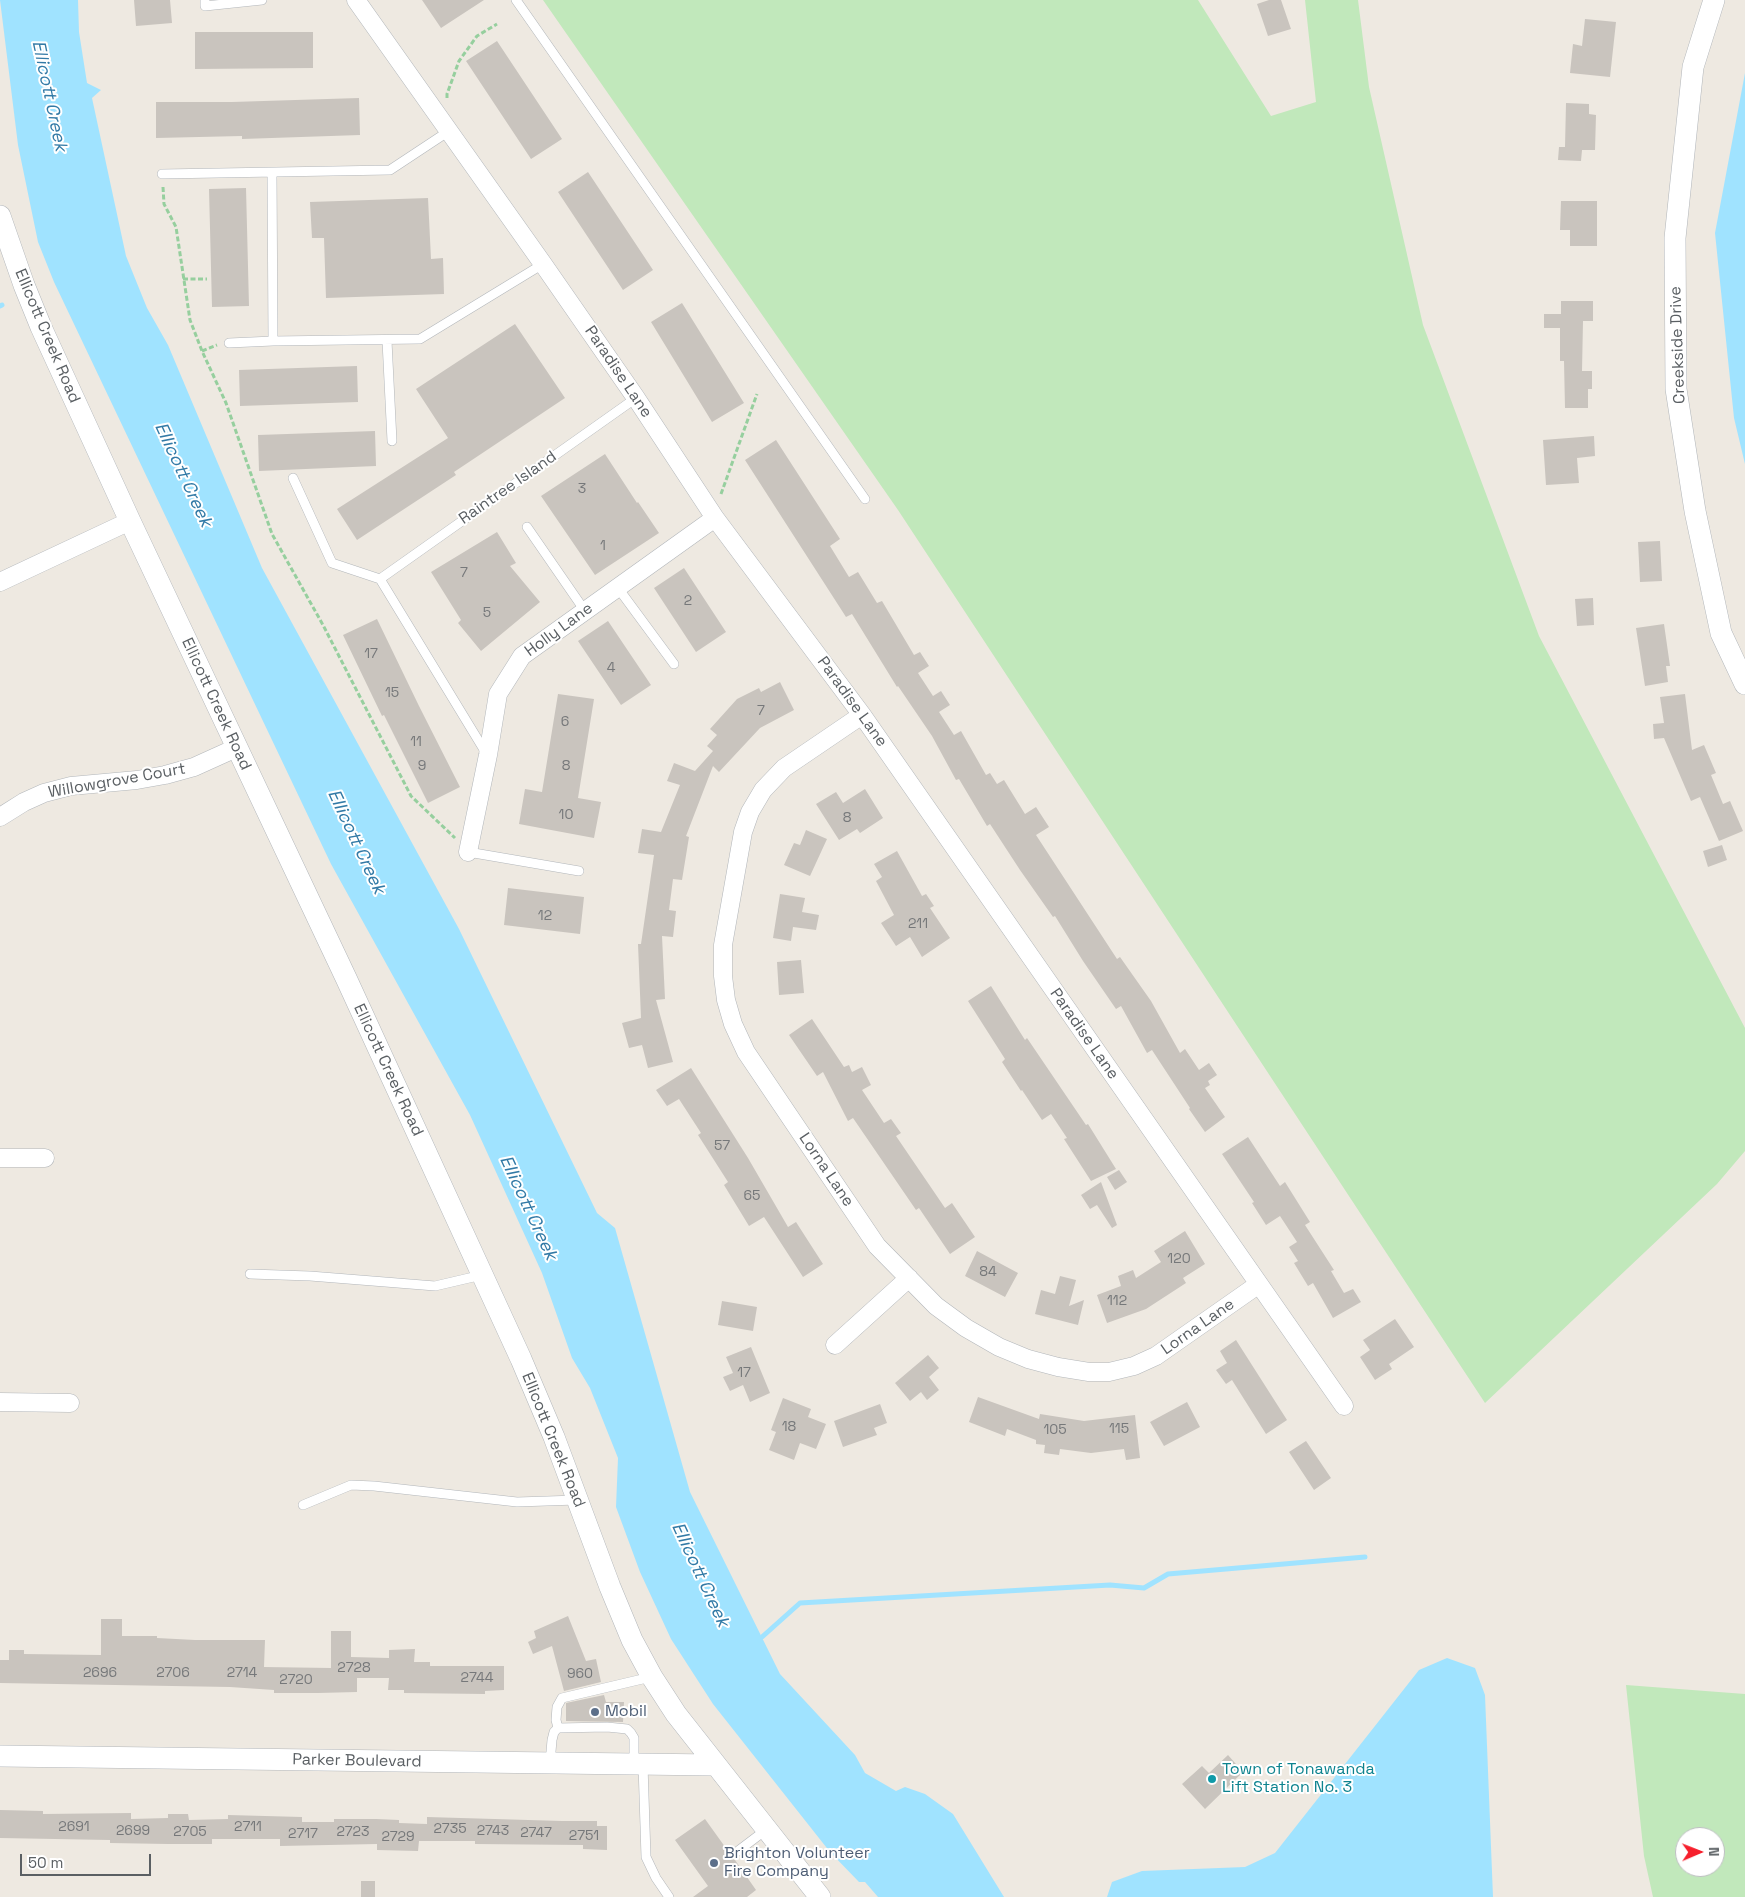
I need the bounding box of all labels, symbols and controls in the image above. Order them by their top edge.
water label: Ellicott Creek [27,39,71,153]
street label: Ellicott Creek Road [10,266,84,406]
street label: Creekside Drive [1666,286,1690,404]
street label: Paradise Lane [580,322,656,422]
water label: Ellicott Creek [149,419,217,531]
street label: Raintree Island [456,447,560,529]
house number: 3 [578,481,586,497]
house number: 1 [600,538,606,554]
house number: 7 [460,565,468,581]
house number: 2 [684,593,692,609]
street label: Holly Lane [521,599,597,661]
house number: 5 [483,605,491,621]
street label: Ellicott Creek Road [177,635,255,773]
house number: 17 [364,646,378,662]
street label: Paradise Lane [813,653,891,751]
house number: 4 [607,660,615,676]
house number: 15 [385,685,399,701]
house number: 7 [757,703,765,719]
house number: 6 [561,714,569,730]
house number: 11 [410,734,422,750]
house number: 9 [418,758,426,774]
house number: 8 [562,758,570,774]
street label: Willowgrove Court [47,759,187,803]
water label: Ellicott Creek [322,786,390,898]
house number: 10 [559,807,573,823]
house number: 8 [843,810,851,826]
house number: 12 [538,908,552,924]
house number: 211 [908,916,928,932]
street label: Paradise Lane [1045,985,1123,1083]
street label: Ellicott Creek Road [349,1001,427,1139]
street label: Lorna Lane [794,1129,858,1211]
house number: 57 [714,1138,730,1154]
water label: Ellicott Creek [494,1152,562,1264]
house number: 65 [744,1188,760,1204]
house number: 120 [1167,1251,1191,1267]
house number: 84 [979,1264,997,1280]
house number: 112 [1107,1293,1127,1309]
street label: Lorna Lane [1158,1295,1238,1359]
house number: 17 [737,1365,751,1381]
street label: Ellicott Creek Road [517,1370,589,1510]
house number: 18 [782,1419,796,1435]
house number: 115 [1109,1421,1129,1437]
house number: 105 [1043,1422,1067,1438]
water label: Ellicott Creek [666,1519,734,1631]
house number: 2728 [337,1660,371,1676]
house number: 2696 [83,1665,117,1681]
house number: 2706 [156,1665,190,1681]
house number: 2714 [227,1665,257,1681]
house number: 960 [567,1666,593,1682]
house number: 2744 [461,1670,493,1686]
house number: 2720 [279,1672,313,1688]
place label: Mobil [605,1702,647,1722]
marker: Mobil [589,1706,601,1718]
street label: Parker Boulevard [292,1750,422,1772]
place label: Town of Tonawanda Lift Station No. 3 [1222,1760,1375,1798]
marker: Town of Tonawanda Lift Station No. 3 [1206,1773,1218,1785]
house number: 2691 [58,1819,90,1835]
house number: 2711 [234,1819,262,1835]
house number: 2735 [433,1821,467,1837]
house number: 2699 [116,1823,150,1839]
house number: 2743 [477,1823,509,1839]
house number: 2705 [173,1824,207,1840]
house number: 2723 [337,1824,369,1840]
house number: 2747 [520,1825,552,1841]
house number: 2717 [288,1826,318,1842]
north arrow [1675,1827,1725,1877]
house number: 2751 [569,1828,599,1844]
house number: 2729 [381,1829,415,1845]
scale bar [22,1844,154,1876]
place label: Brighton Volunteer Fire Company [724,1844,870,1882]
text: N [1705,1847,1723,1857]
text: 50 m [28,1853,63,1872]
marker: Brighton Volunteer Fire Company [708,1857,720,1869]

